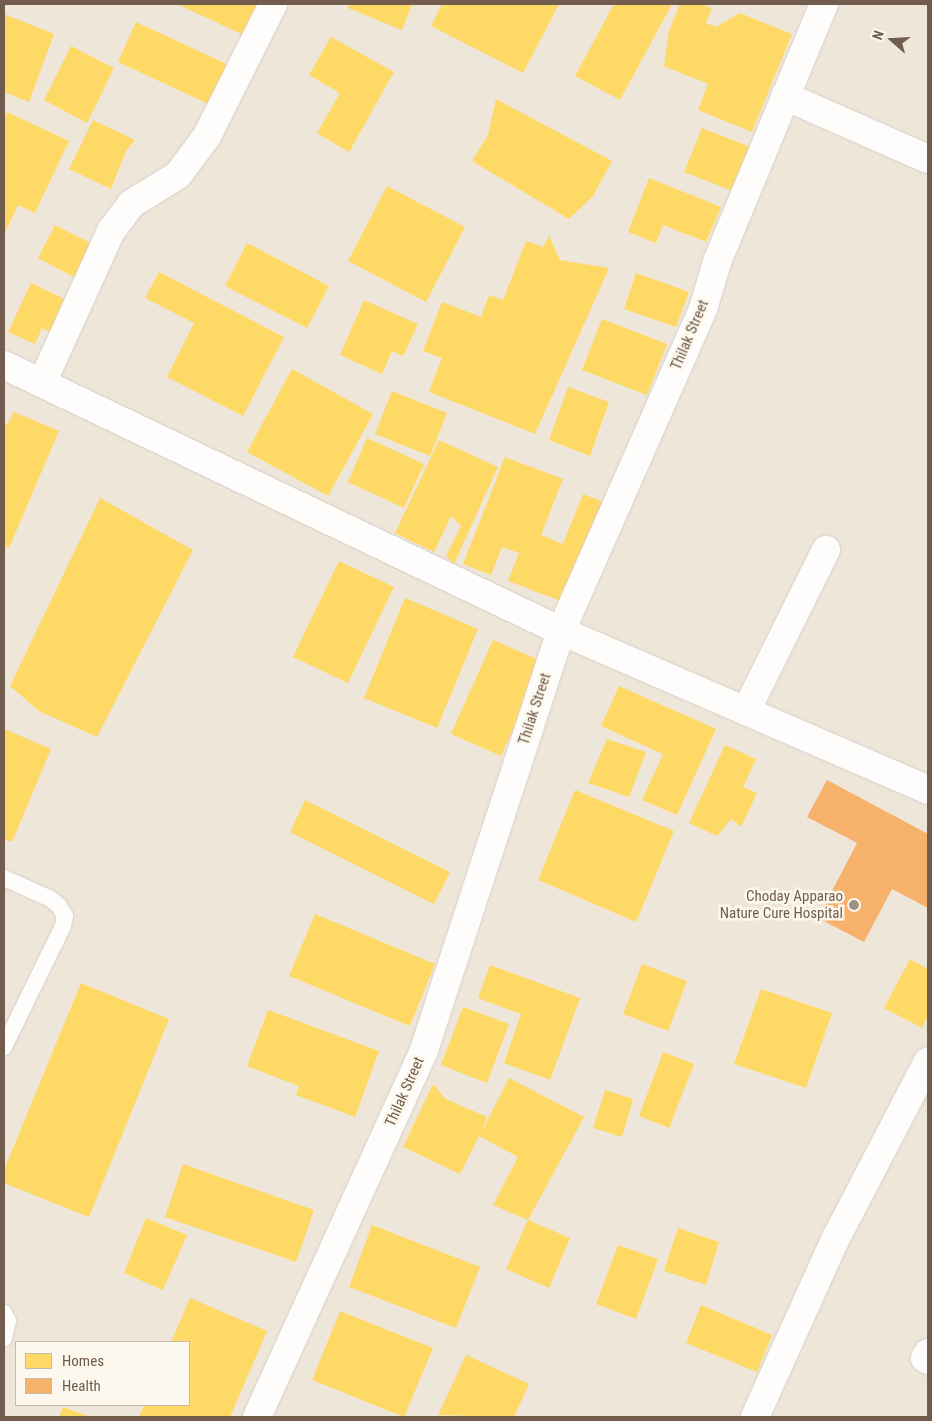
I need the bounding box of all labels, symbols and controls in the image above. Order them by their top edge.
north arrow [867,15,917,65]
text: N [869,28,887,42]
street label: Thilak Street [667,297,713,373]
street label: Thilak Street [515,671,555,747]
place label: Choday Apparao Nature Cure Hospital [720,887,843,922]
marker: Choday Apparao Nature Cure Hospital [847,898,861,912]
street label: Thilak Street [382,1054,428,1130]
legend [15,1341,190,1406]
text: Homes [62,1352,104,1370]
text: Health [62,1377,101,1395]

